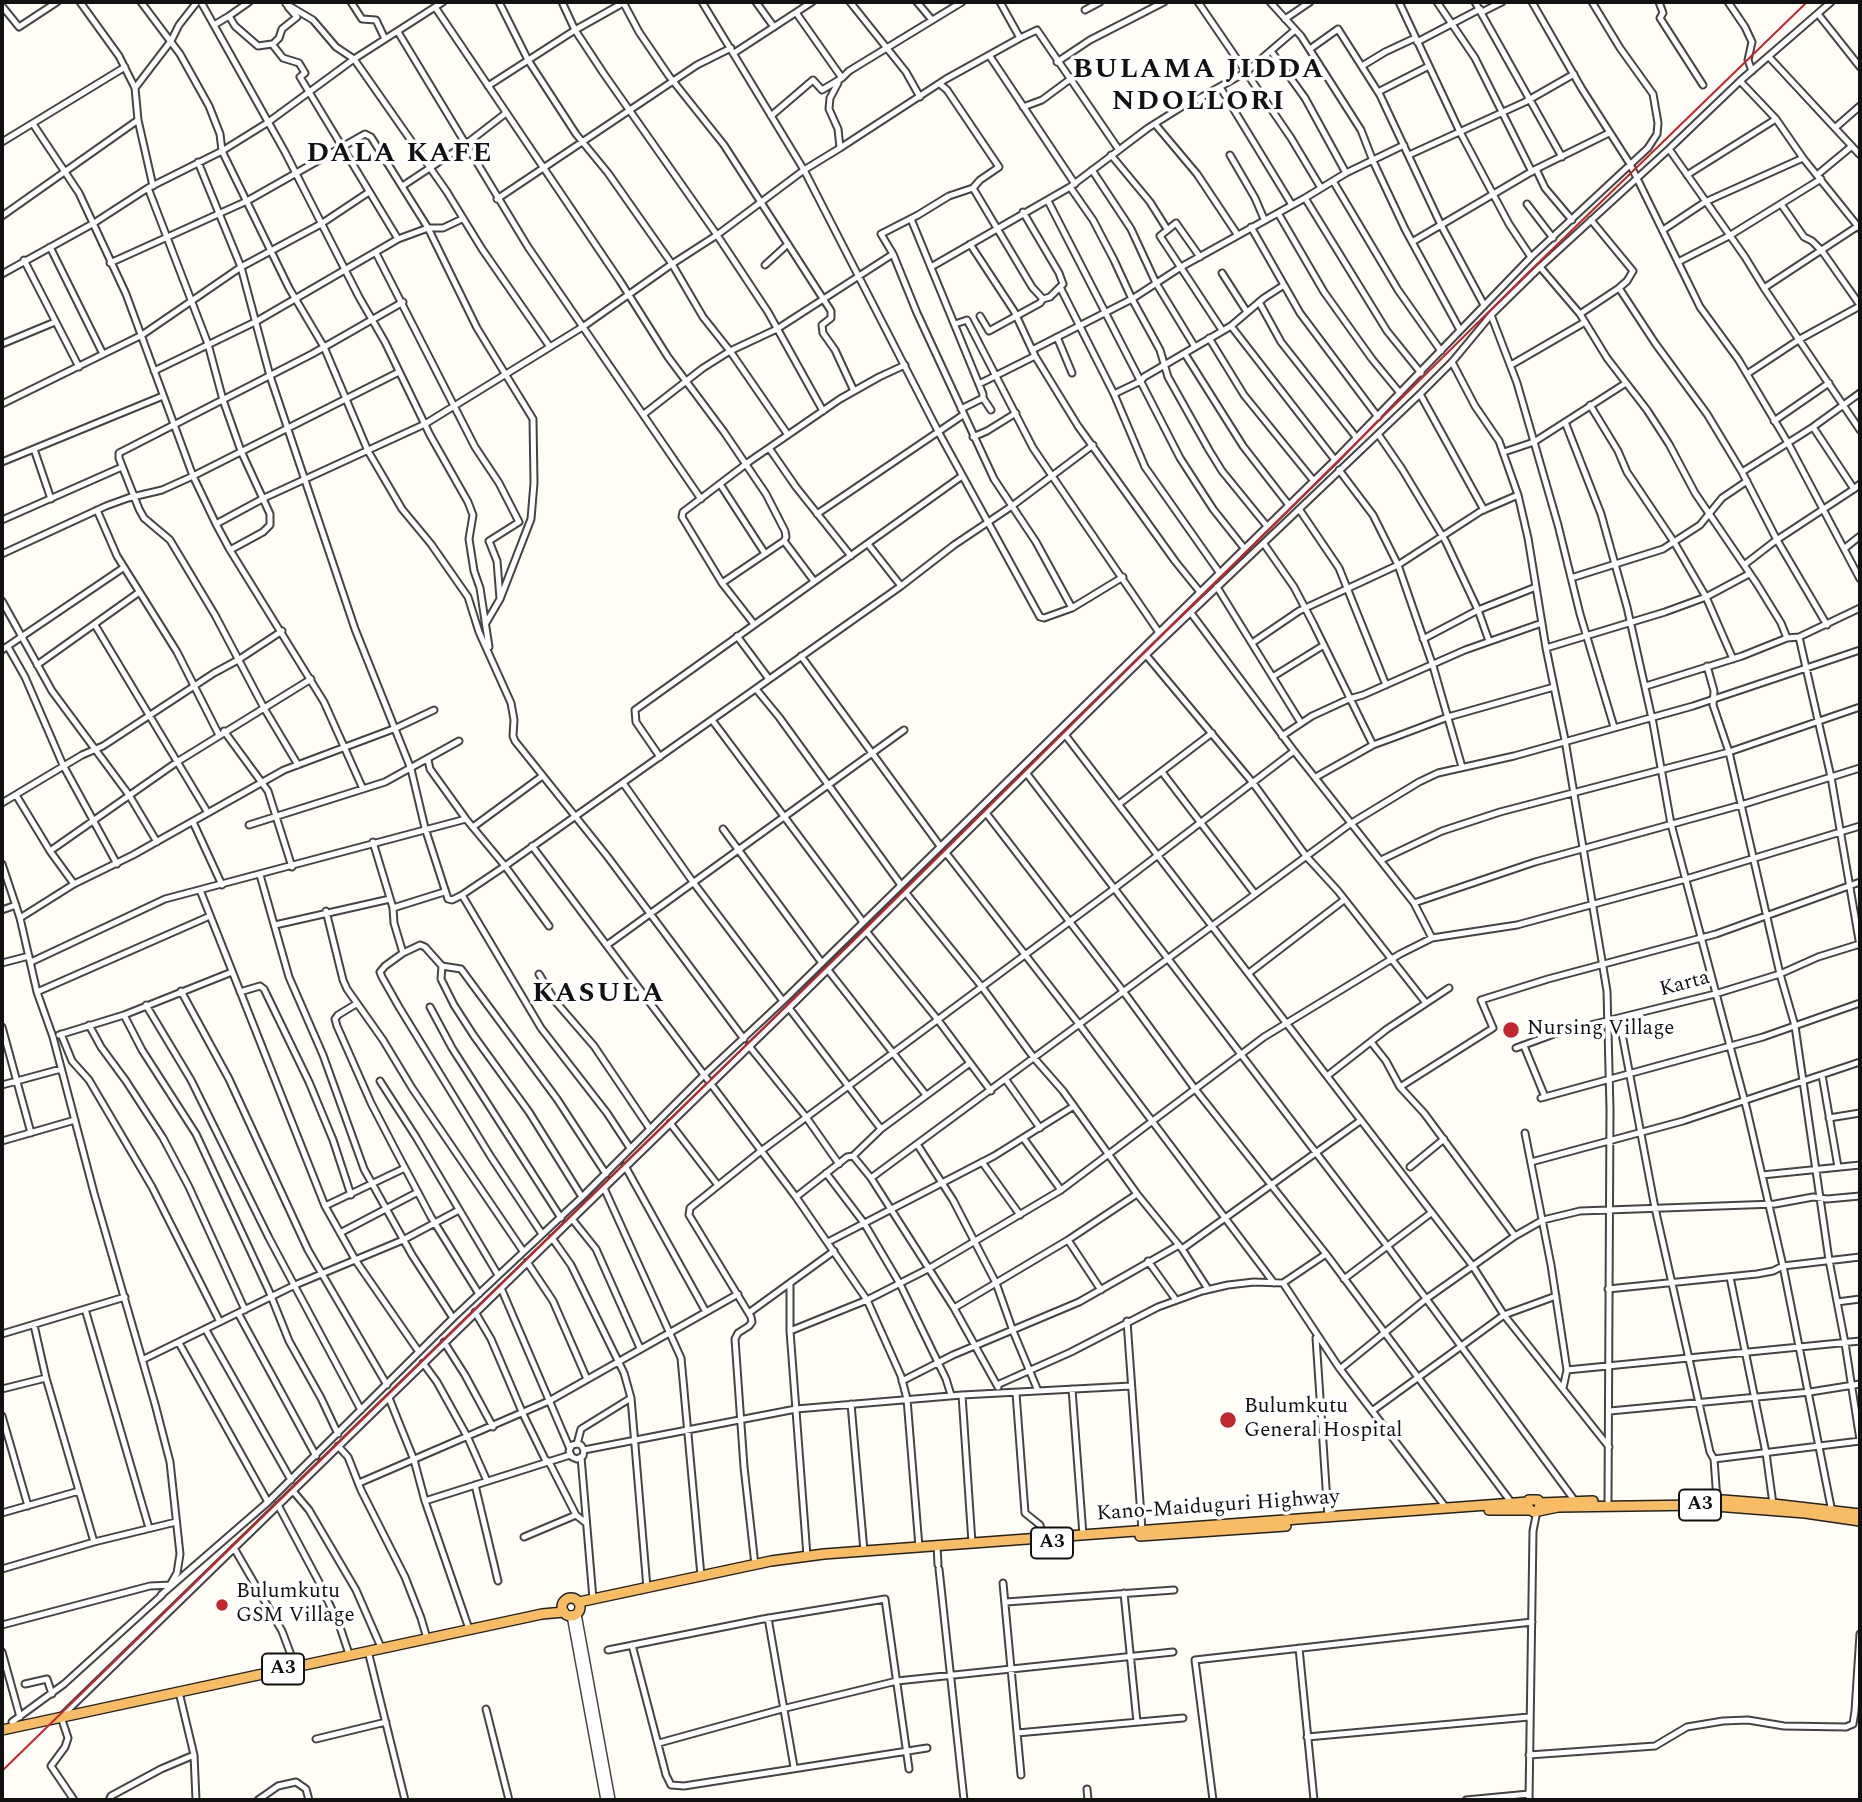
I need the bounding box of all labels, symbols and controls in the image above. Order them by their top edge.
district label: BULAMA JIDDA NDOLLORI [1074,55,1324,121]
district label: DALA KAFE [308,139,492,173]
street label: Karta [1657,966,1713,1004]
district label: KASULA [533,979,665,1013]
place label: Nursing Village [1527,1017,1674,1043]
marker: Nursing Village [1501,1020,1521,1040]
place label: Bulumkutu General Hospital [1244,1395,1402,1445]
marker: Bulumkutu General Hospital [1218,1410,1238,1430]
street label: Kano-Maiduguri Highway [1096,1486,1340,1528]
road number: A3 [1679,1490,1721,1520]
road number: A3 [1031,1527,1073,1558]
place label: Bulumkutu GSM Village [236,1580,355,1630]
marker: Bulumkutu GSM Village [214,1597,230,1613]
road number: A3 [262,1653,304,1684]

